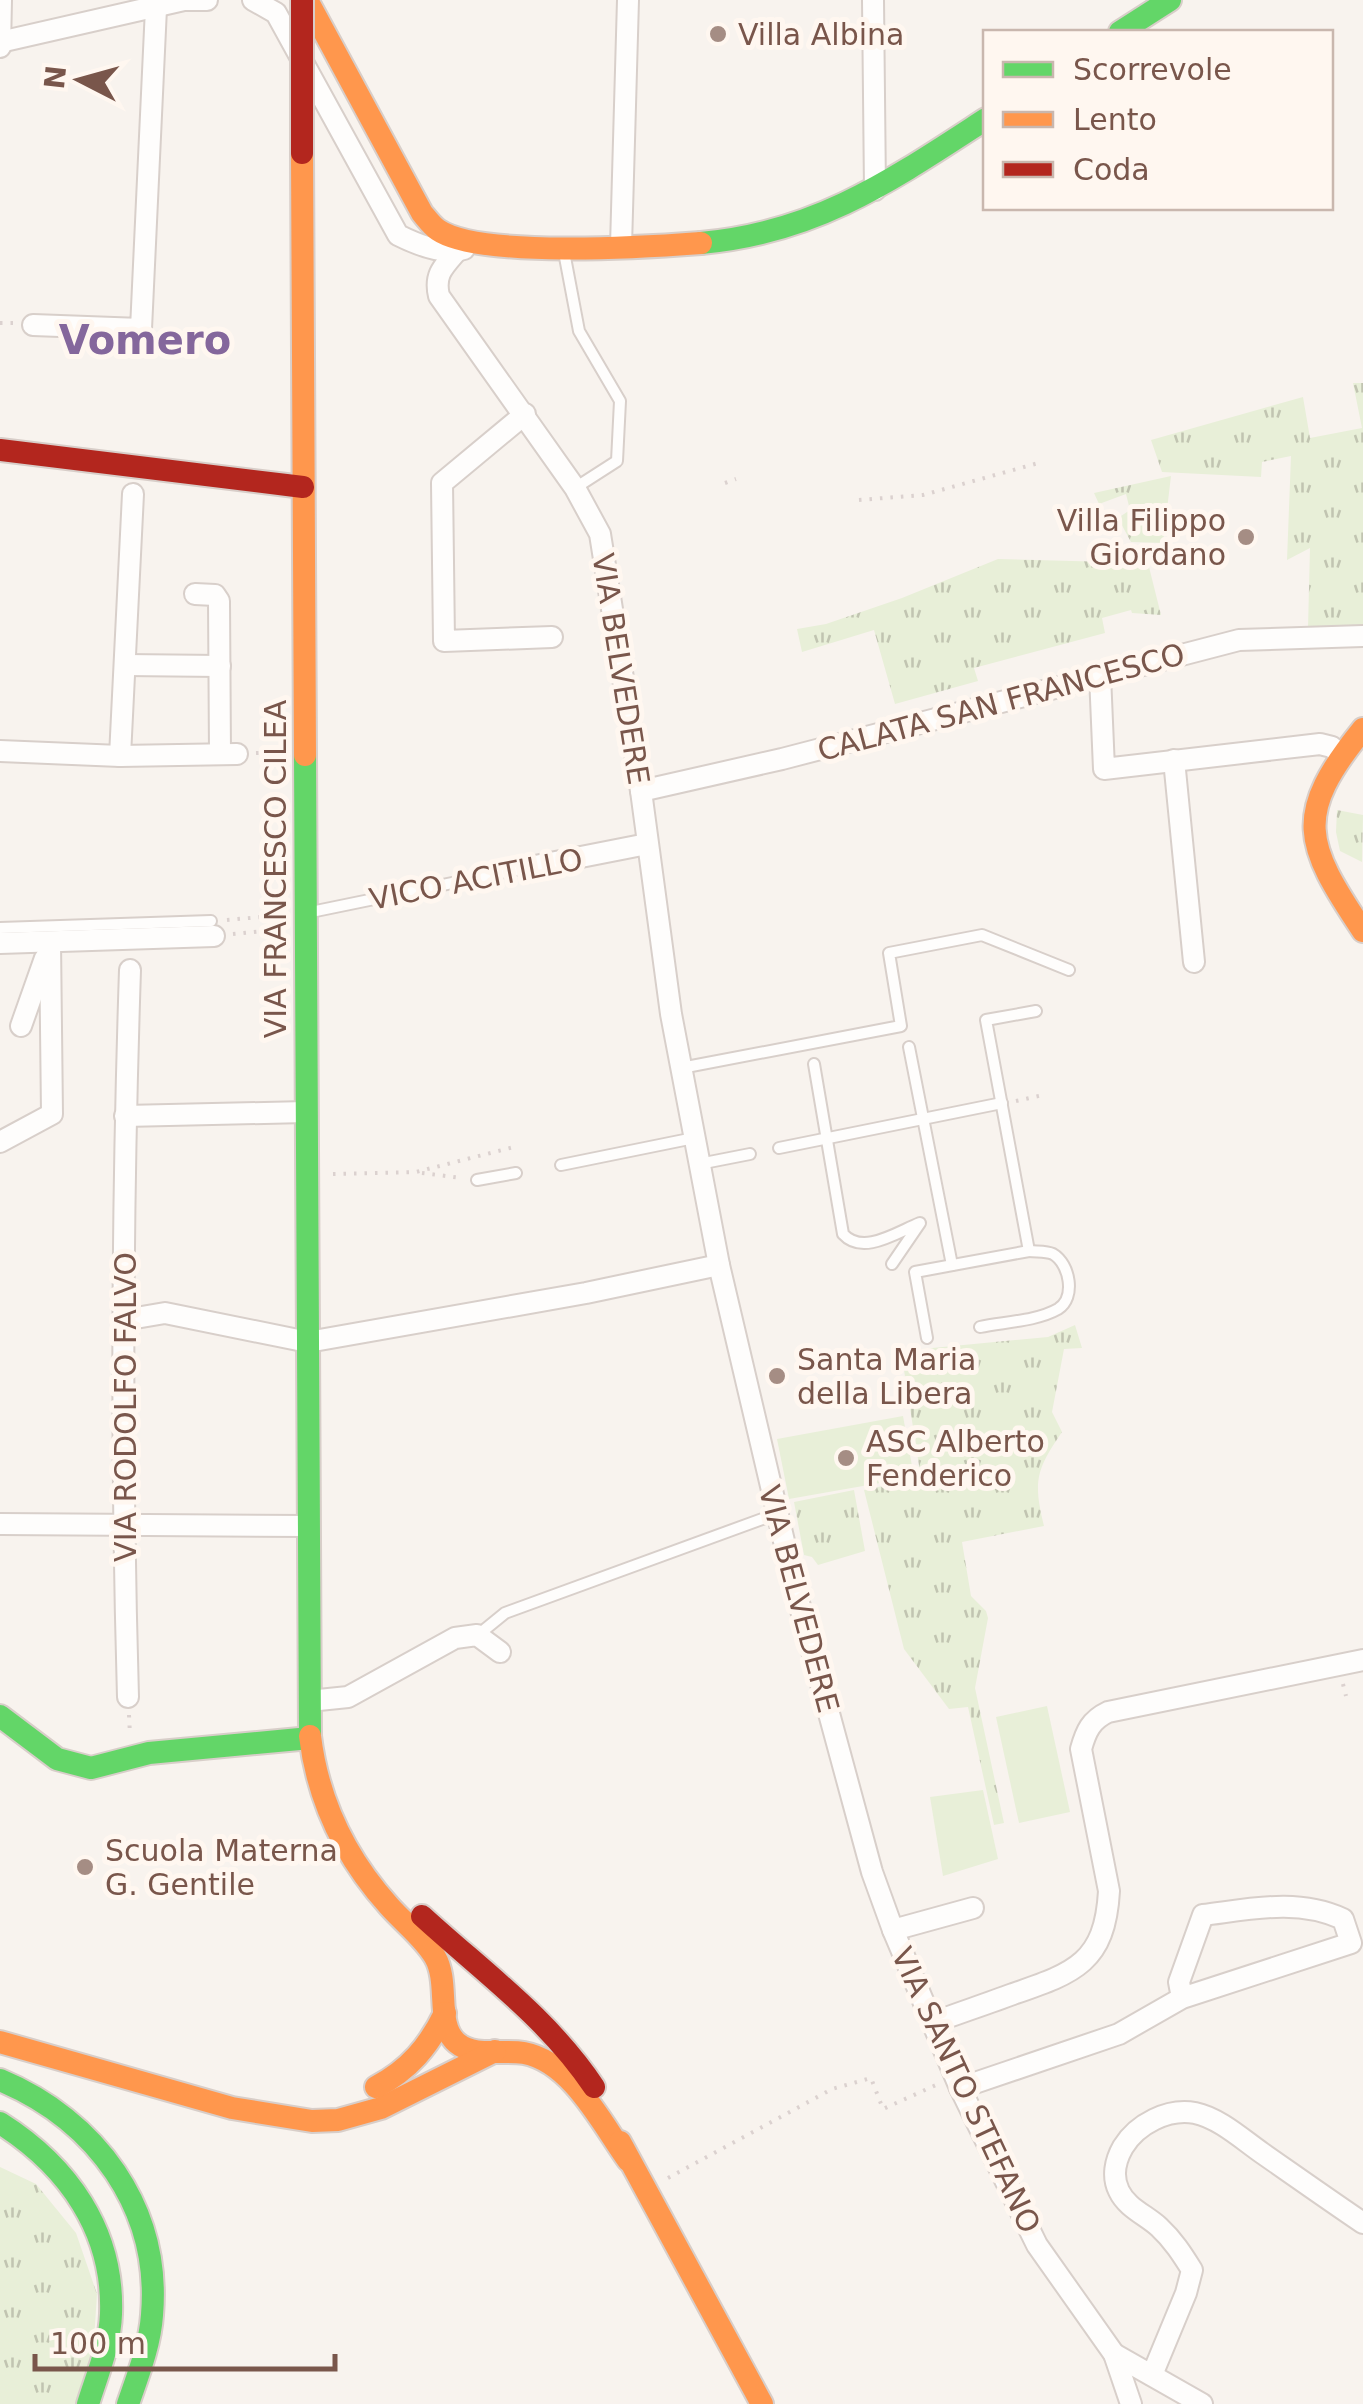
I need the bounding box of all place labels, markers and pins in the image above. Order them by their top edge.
place label: Villa Albina [738,17,904,52]
marker: Villa Albina [707,23,729,45]
place label: Villa Filippo Giordano [1057,503,1226,572]
marker: Villa Filippo Giordano [1235,526,1257,548]
place label: Santa Maria della Libera [797,1342,976,1411]
marker: Santa Maria della Libera [766,1365,788,1387]
place label: ASC Alberto Fenderico [866,1424,1045,1493]
marker: ASC Alberto Fenderico [835,1447,857,1469]
place label: Scuola Materna G. Gentile [105,1833,338,1902]
marker: Scuola Materna G. Gentile [74,1856,96,1878]

